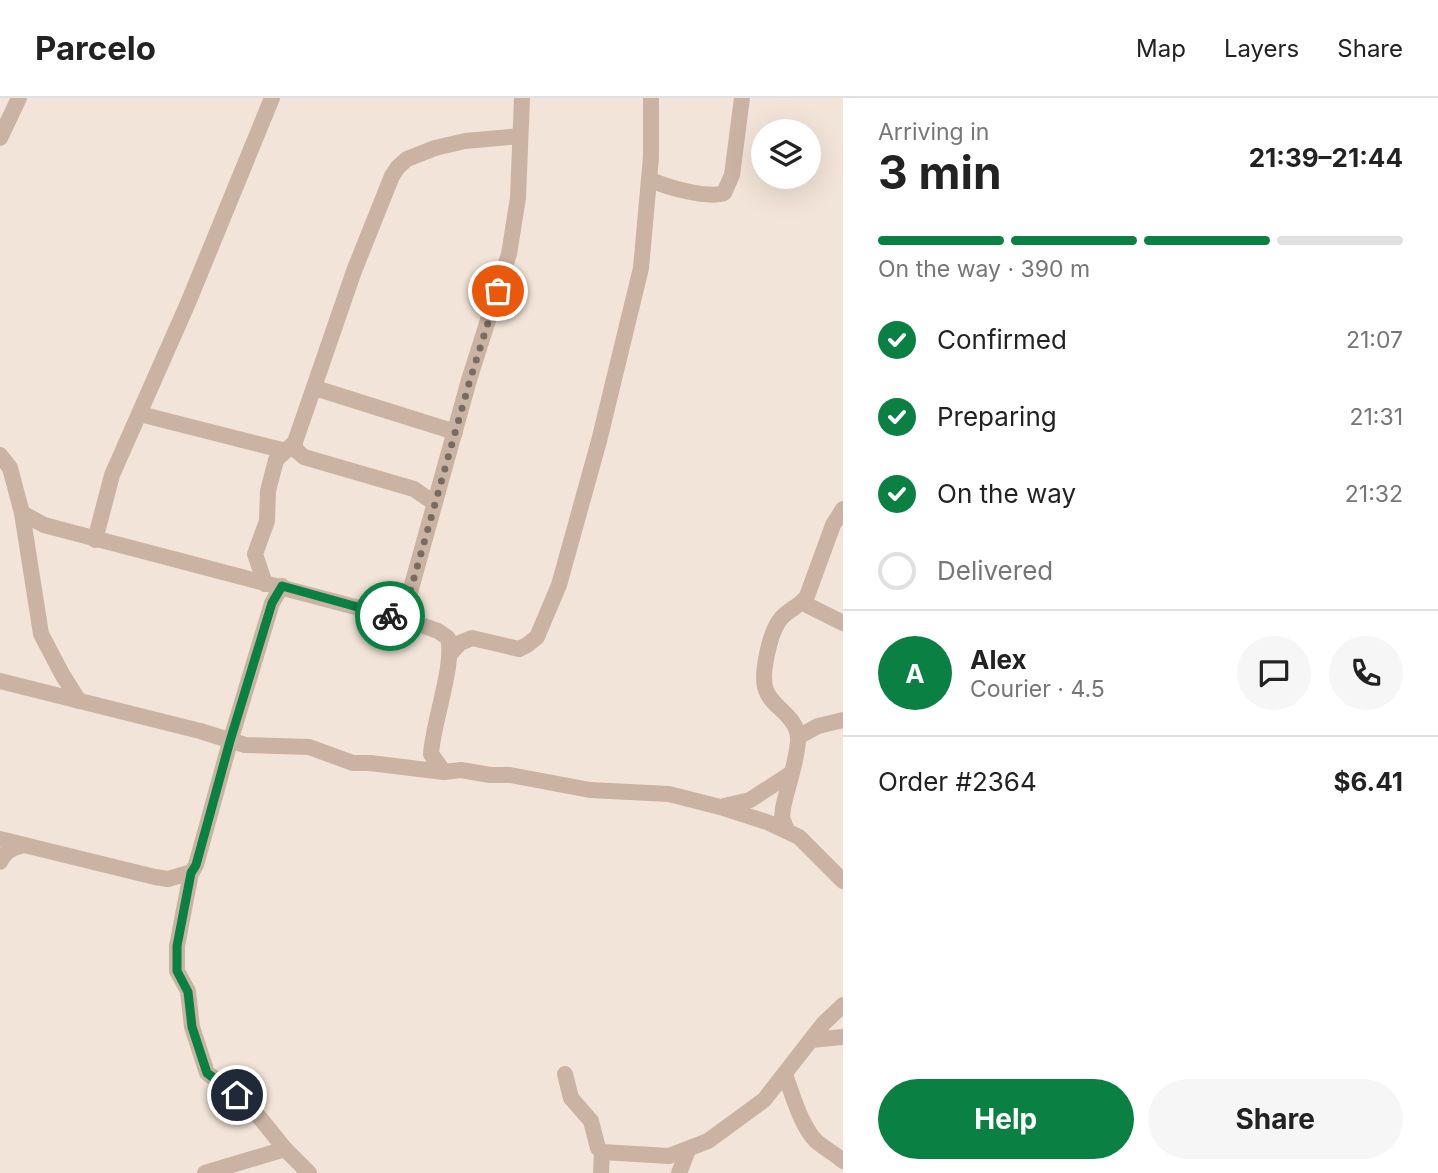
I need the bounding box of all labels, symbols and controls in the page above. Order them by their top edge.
text: Parcelo [35,28,156,68]
text: Map [1136,34,1186,63]
text: Layers [1224,34,1299,63]
text: Share [1337,34,1403,63]
text: Arriving in [878,118,989,146]
map controls [751,119,821,189]
button: layers [751,119,821,189]
text: 21:39–21:44 [1249,142,1403,173]
text: 3 min [878,144,1002,200]
text: On the way · 390 m [878,255,1090,283]
pin [468,261,528,321]
icon: bag [479,272,517,310]
icon: check [878,321,916,359]
text: Confirmed [937,324,1067,355]
text: 21:07 [1346,326,1403,354]
icon: check [878,398,916,436]
text: Preparing [937,401,1057,432]
text: 21:31 [1349,403,1403,431]
icon: check [878,475,916,513]
text: On the way [937,478,1076,509]
text: 21:32 [1345,480,1403,508]
text: Delivered [937,555,1053,586]
courier [355,581,425,651]
icon: bike [371,597,409,635]
button: chat [1237,636,1311,710]
button: phone [1329,636,1403,710]
text: Alex [970,644,1027,675]
text: A [905,658,925,689]
text: Courier · 4.5 [970,675,1105,703]
text: Order #2364 [878,766,1037,797]
text: $6.41 [1333,766,1403,797]
pin [207,1065,267,1125]
icon: home [218,1076,256,1114]
button: Help [878,1079,1134,1159]
button: Share [1148,1079,1403,1159]

